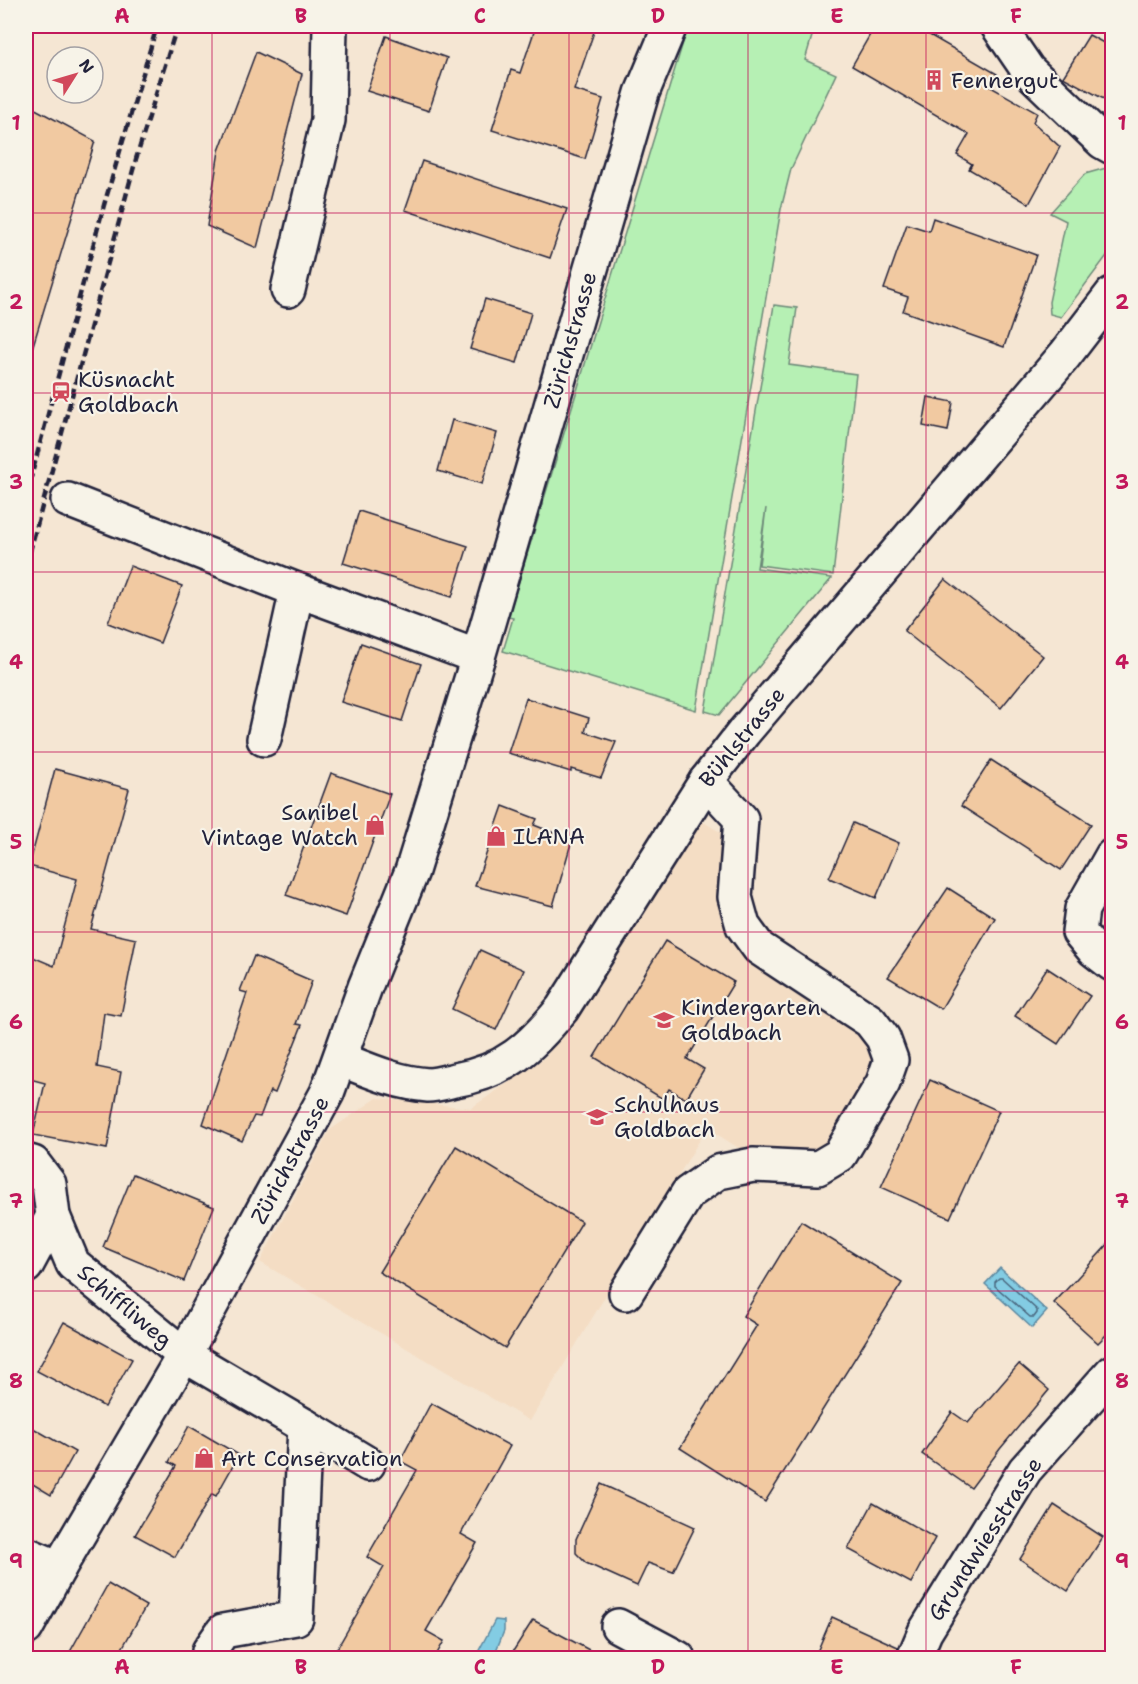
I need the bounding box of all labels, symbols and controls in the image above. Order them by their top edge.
text: A [114,3,130,29]
text: B [295,3,307,29]
text: C [474,3,486,29]
text: D [651,3,665,29]
text: E [830,3,844,29]
text: F [1010,3,1022,29]
north arrow [45,45,105,105]
text: N [74,55,99,78]
place label: Fennergut [951,66,1058,95]
building icon: Fennergut [922,68,946,92]
text: 1 [11,110,21,136]
text: 1 [1117,110,1127,136]
street label: Zürichstrasse [537,268,603,412]
text: 2 [9,289,23,315]
text: 2 [1115,289,1129,315]
place label: Küsnacht Goldbach [78,365,179,419]
station icon: Küsnacht Goldbach [49,380,73,404]
text: 3 [9,469,23,495]
text: 3 [1115,469,1129,495]
text: 4 [9,649,23,675]
text: 4 [1115,649,1129,675]
street label: Bühlstrasse [692,681,792,793]
place label: Sanibel Vintage Watch [201,798,358,852]
shop icon: Sanibel Vintage Watch [363,813,387,837]
place label: ILANA [513,822,585,851]
shop icon: ILANA [484,824,508,848]
text: 5 [10,829,22,855]
text: 5 [1116,829,1128,855]
place label: Kindergarten Goldbach [681,993,821,1047]
school or university icon: Kindergarten Goldbach [652,1008,676,1032]
text: 6 [9,1009,23,1035]
text: 6 [1115,1009,1129,1035]
place label: Schulhaus Goldbach [614,1090,720,1144]
street label: Zürichstrasse [244,1091,336,1229]
school or university icon: Schulhaus Goldbach [585,1105,609,1129]
text: 7 [9,1188,23,1214]
text: 7 [1115,1188,1129,1214]
street label: Schiffliweg [71,1258,179,1354]
text: 8 [9,1368,23,1394]
text: 8 [1115,1368,1129,1394]
place label: Art Conservation [221,1444,403,1473]
shop icon: Art Conservation [192,1446,216,1470]
street label: Grundwiesstrasse [921,1452,1049,1626]
text: 9 [9,1548,23,1574]
text: 9 [1115,1548,1129,1574]
text: A [114,1654,130,1680]
text: B [295,1654,307,1680]
text: C [474,1654,486,1680]
text: D [651,1654,665,1680]
text: E [830,1654,844,1680]
text: F [1010,1654,1022,1680]

